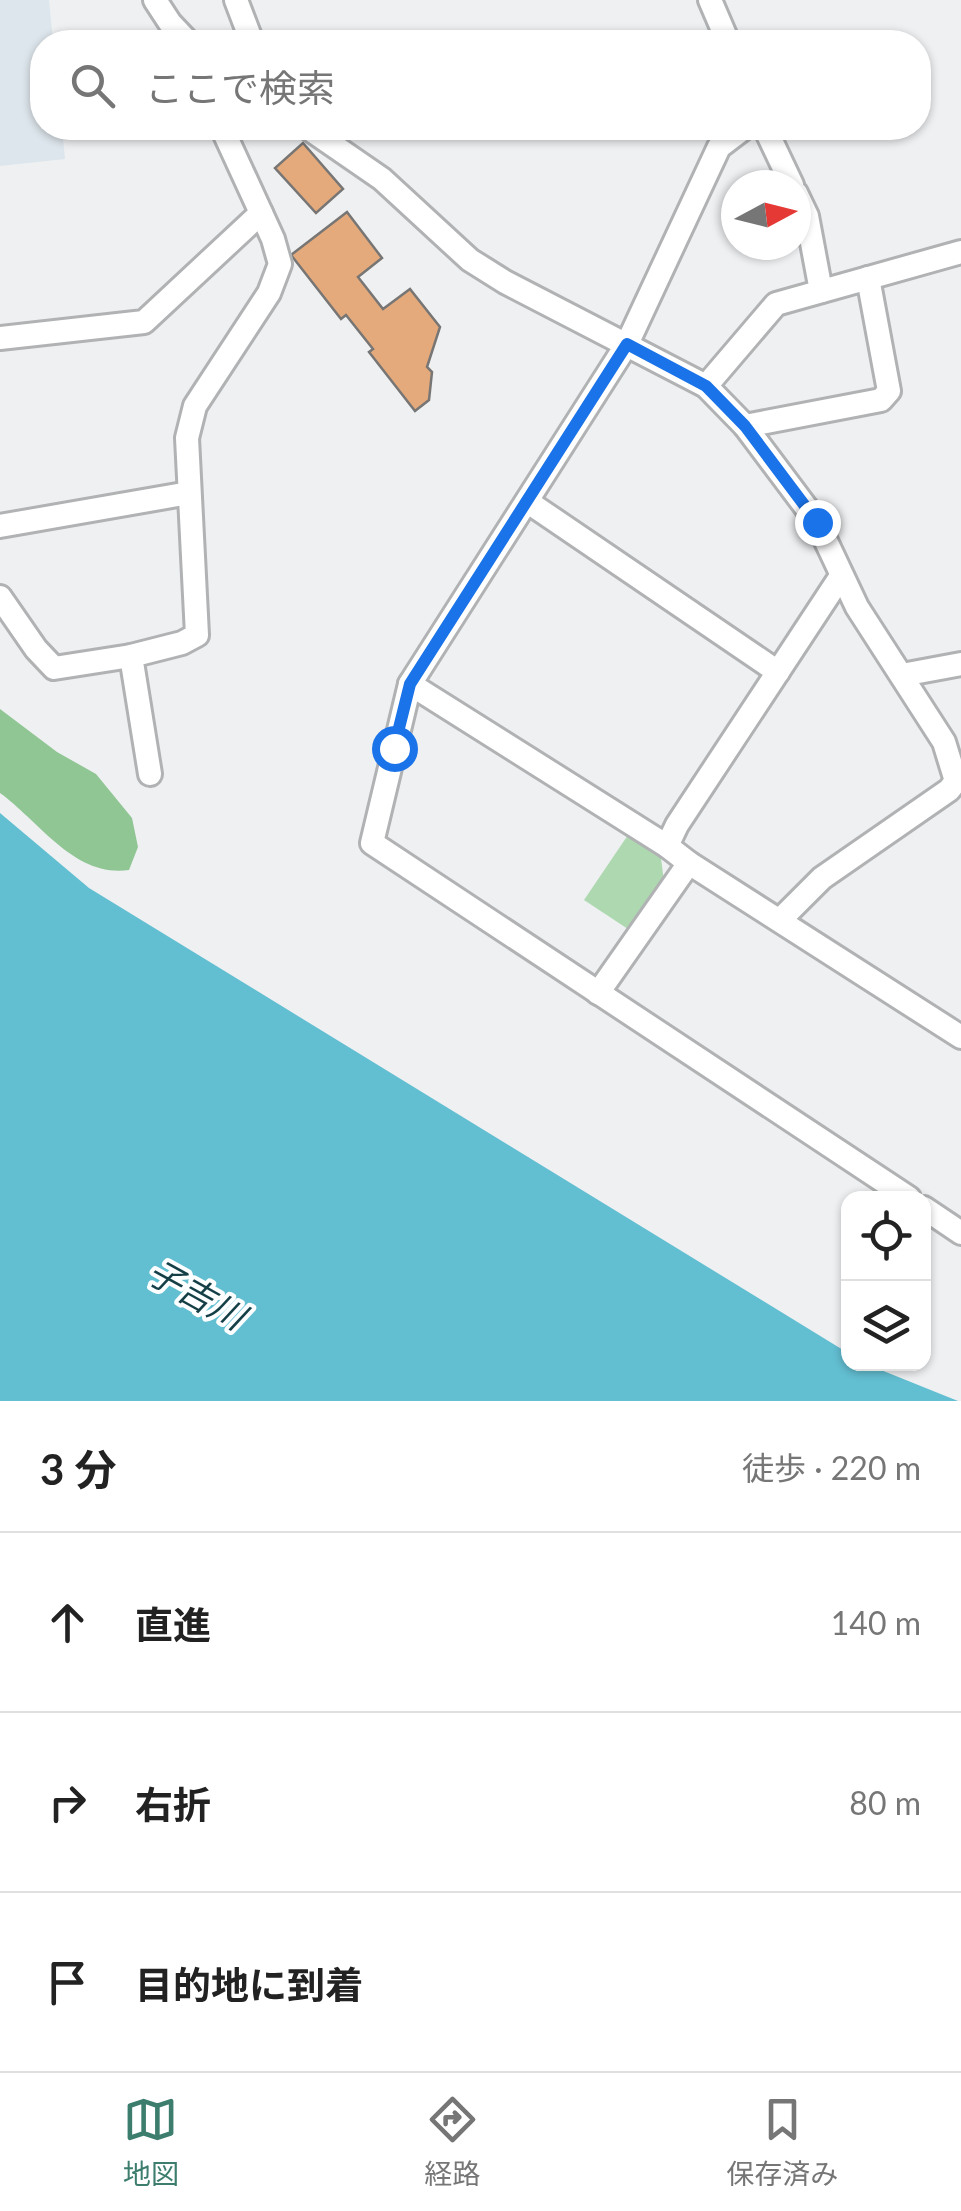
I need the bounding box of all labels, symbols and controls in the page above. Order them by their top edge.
search box [30,30,931,140]
icon: search [65,58,120,113]
text: ここで検索 [145,64,335,110]
north arrow [721,170,811,260]
route end [795,500,841,546]
route start [372,726,418,772]
map controls [841,1191,931,1371]
button: locate [841,1191,931,1281]
water label: 子吉川 [141,1249,257,1339]
button: layers [841,1281,931,1371]
text: 3 分 [40,1444,117,1494]
text: 徒歩 · 220 m [742,1448,921,1487]
icon: ahead [40,1595,95,1650]
text: 直進 [135,1601,211,1647]
text: 140 m [831,1603,921,1642]
icon: right [40,1775,95,1830]
text: 右折 [135,1781,211,1827]
text: 80 m [849,1783,921,1822]
icon: arrive [40,1955,95,2010]
text: 目的地に到着 [135,1961,363,2007]
tab: 地図 [123,2092,179,2192]
tab: 経路 [424,2092,480,2192]
tab: 保存済み [726,2092,838,2192]

